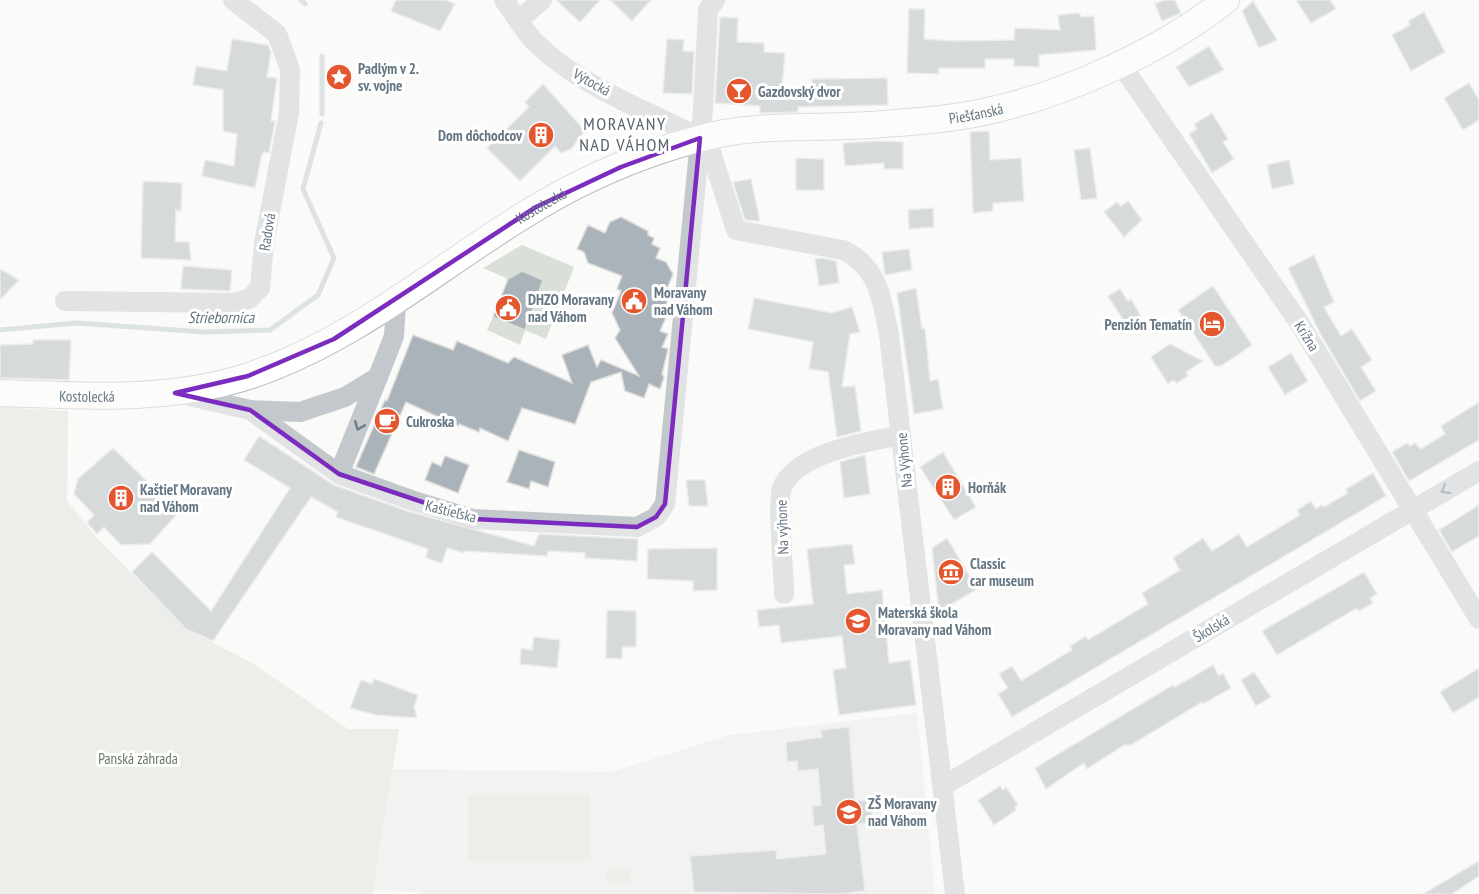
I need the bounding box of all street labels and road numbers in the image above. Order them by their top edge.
street label: Výtocká [569,64,614,100]
street label: Piešťanská [948,98,1005,127]
street label: Kostolecká [512,183,569,228]
street label: Radová [255,212,279,252]
street label: Krížna [1290,317,1324,355]
street label: Kostolecká [59,386,115,405]
street label: Na Výhone [892,432,916,488]
street label: Kaštieľska [423,495,479,527]
street label: Na výhone [772,499,792,555]
street label: Školská [1189,610,1233,646]

